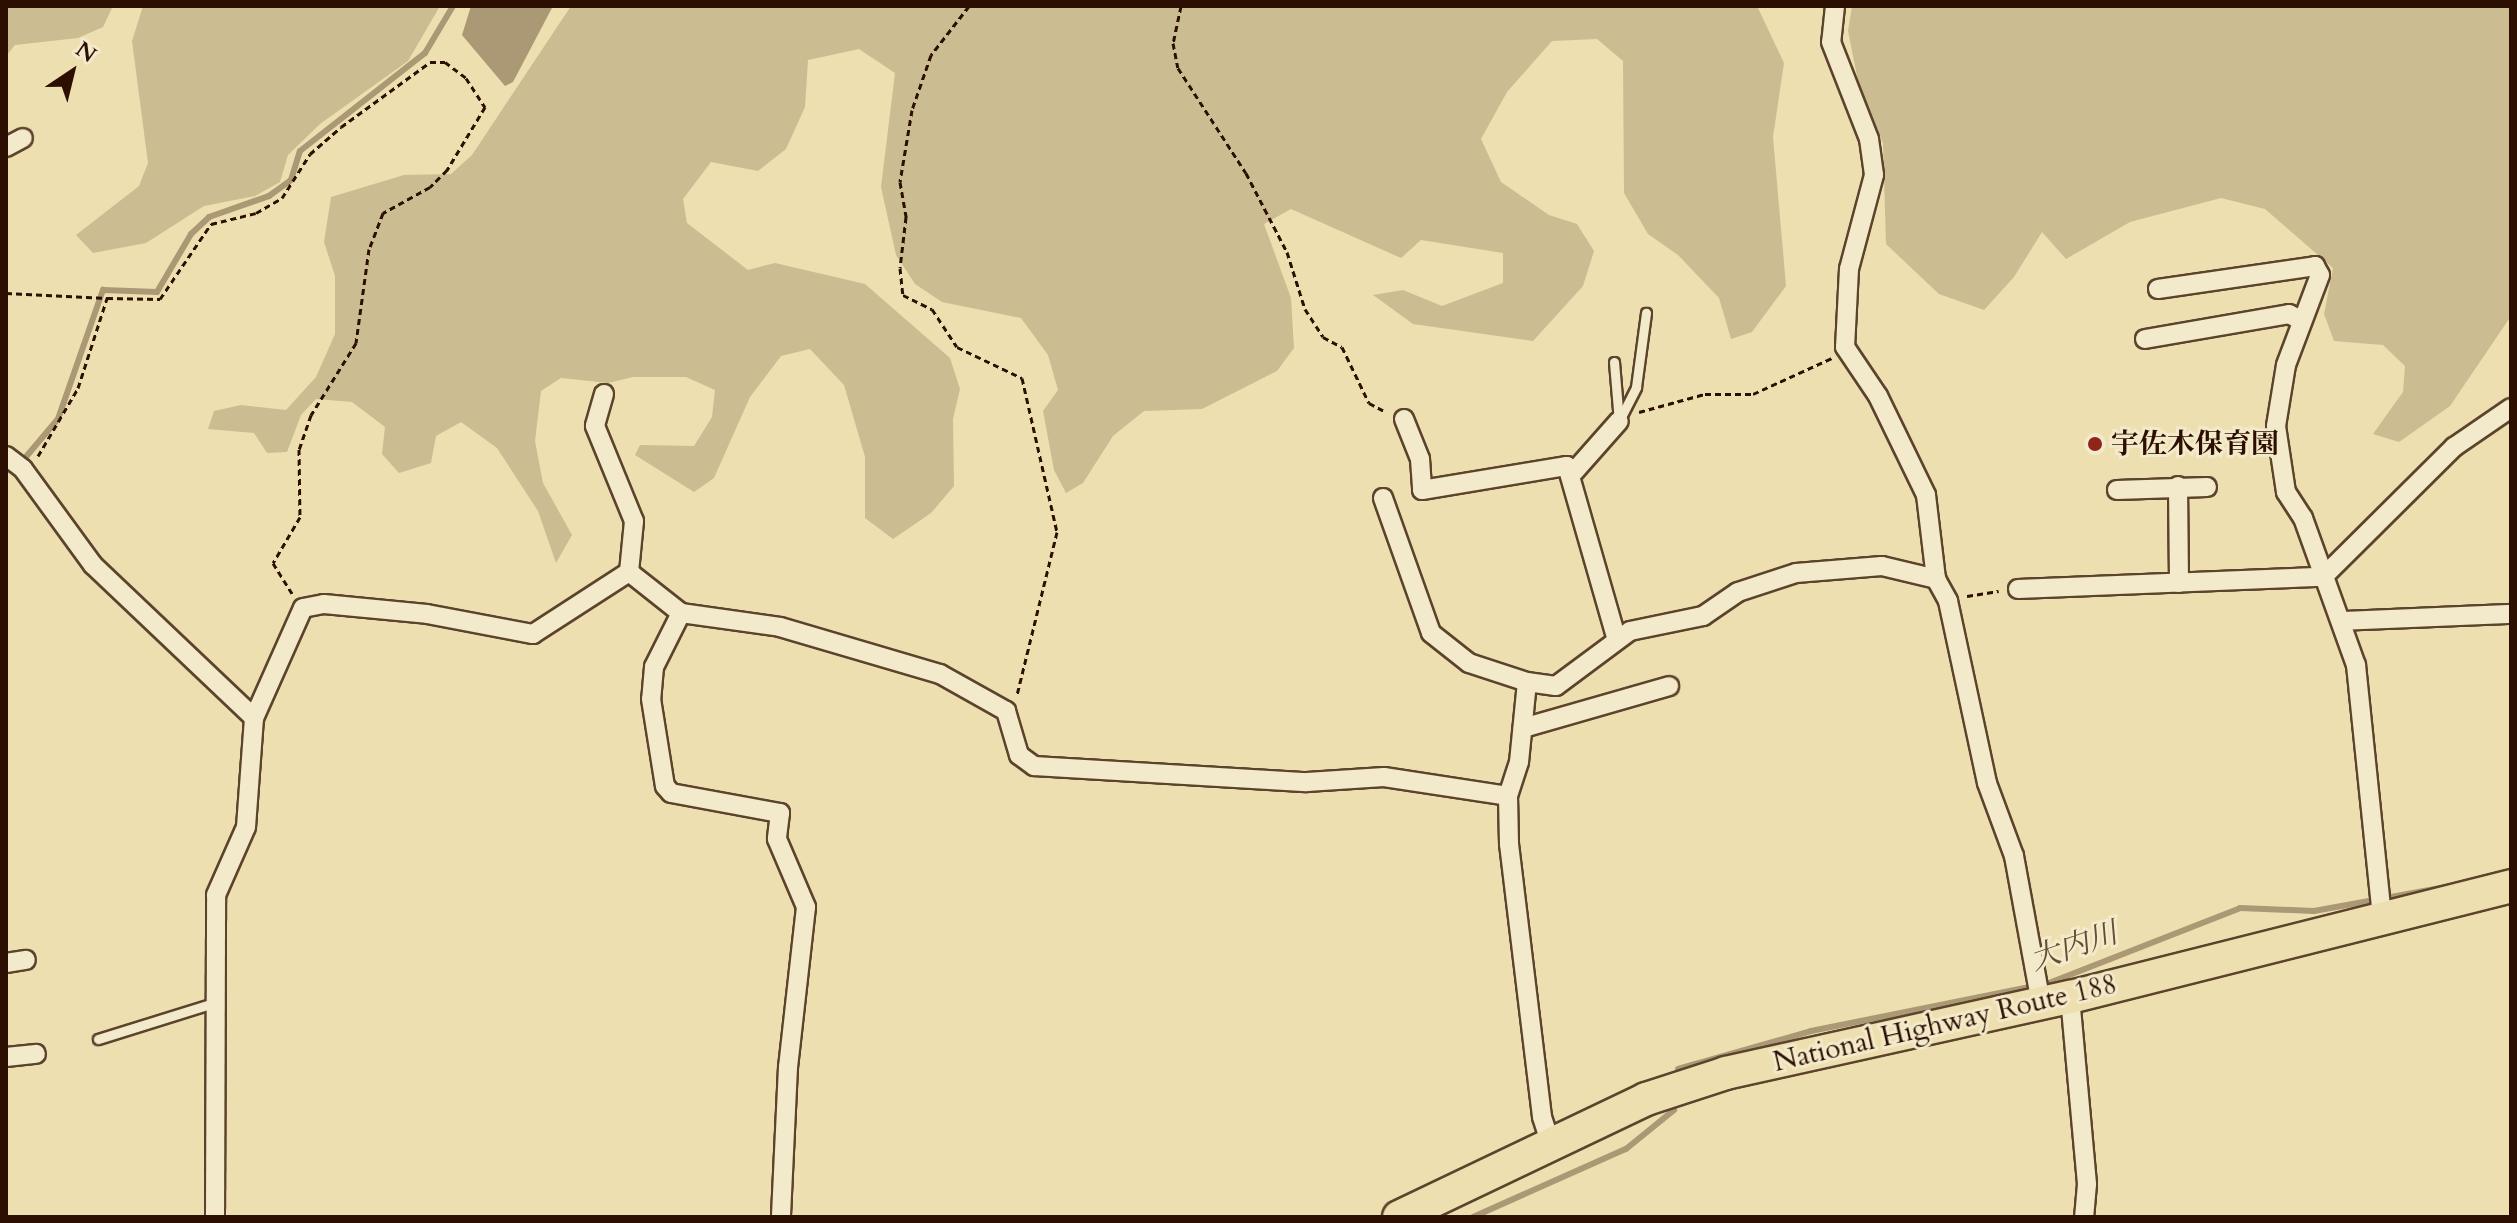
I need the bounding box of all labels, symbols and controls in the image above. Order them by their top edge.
north arrow [32,32,112,112]
text: N [69,35,102,70]
place label: 宇佐木保育園 [2111,427,2279,461]
marker: 宇佐木保育園 [2086,435,2104,453]
water label: 大内川 [2026,915,2122,979]
street label: National Highway Route 188 [1770,967,2120,1079]

